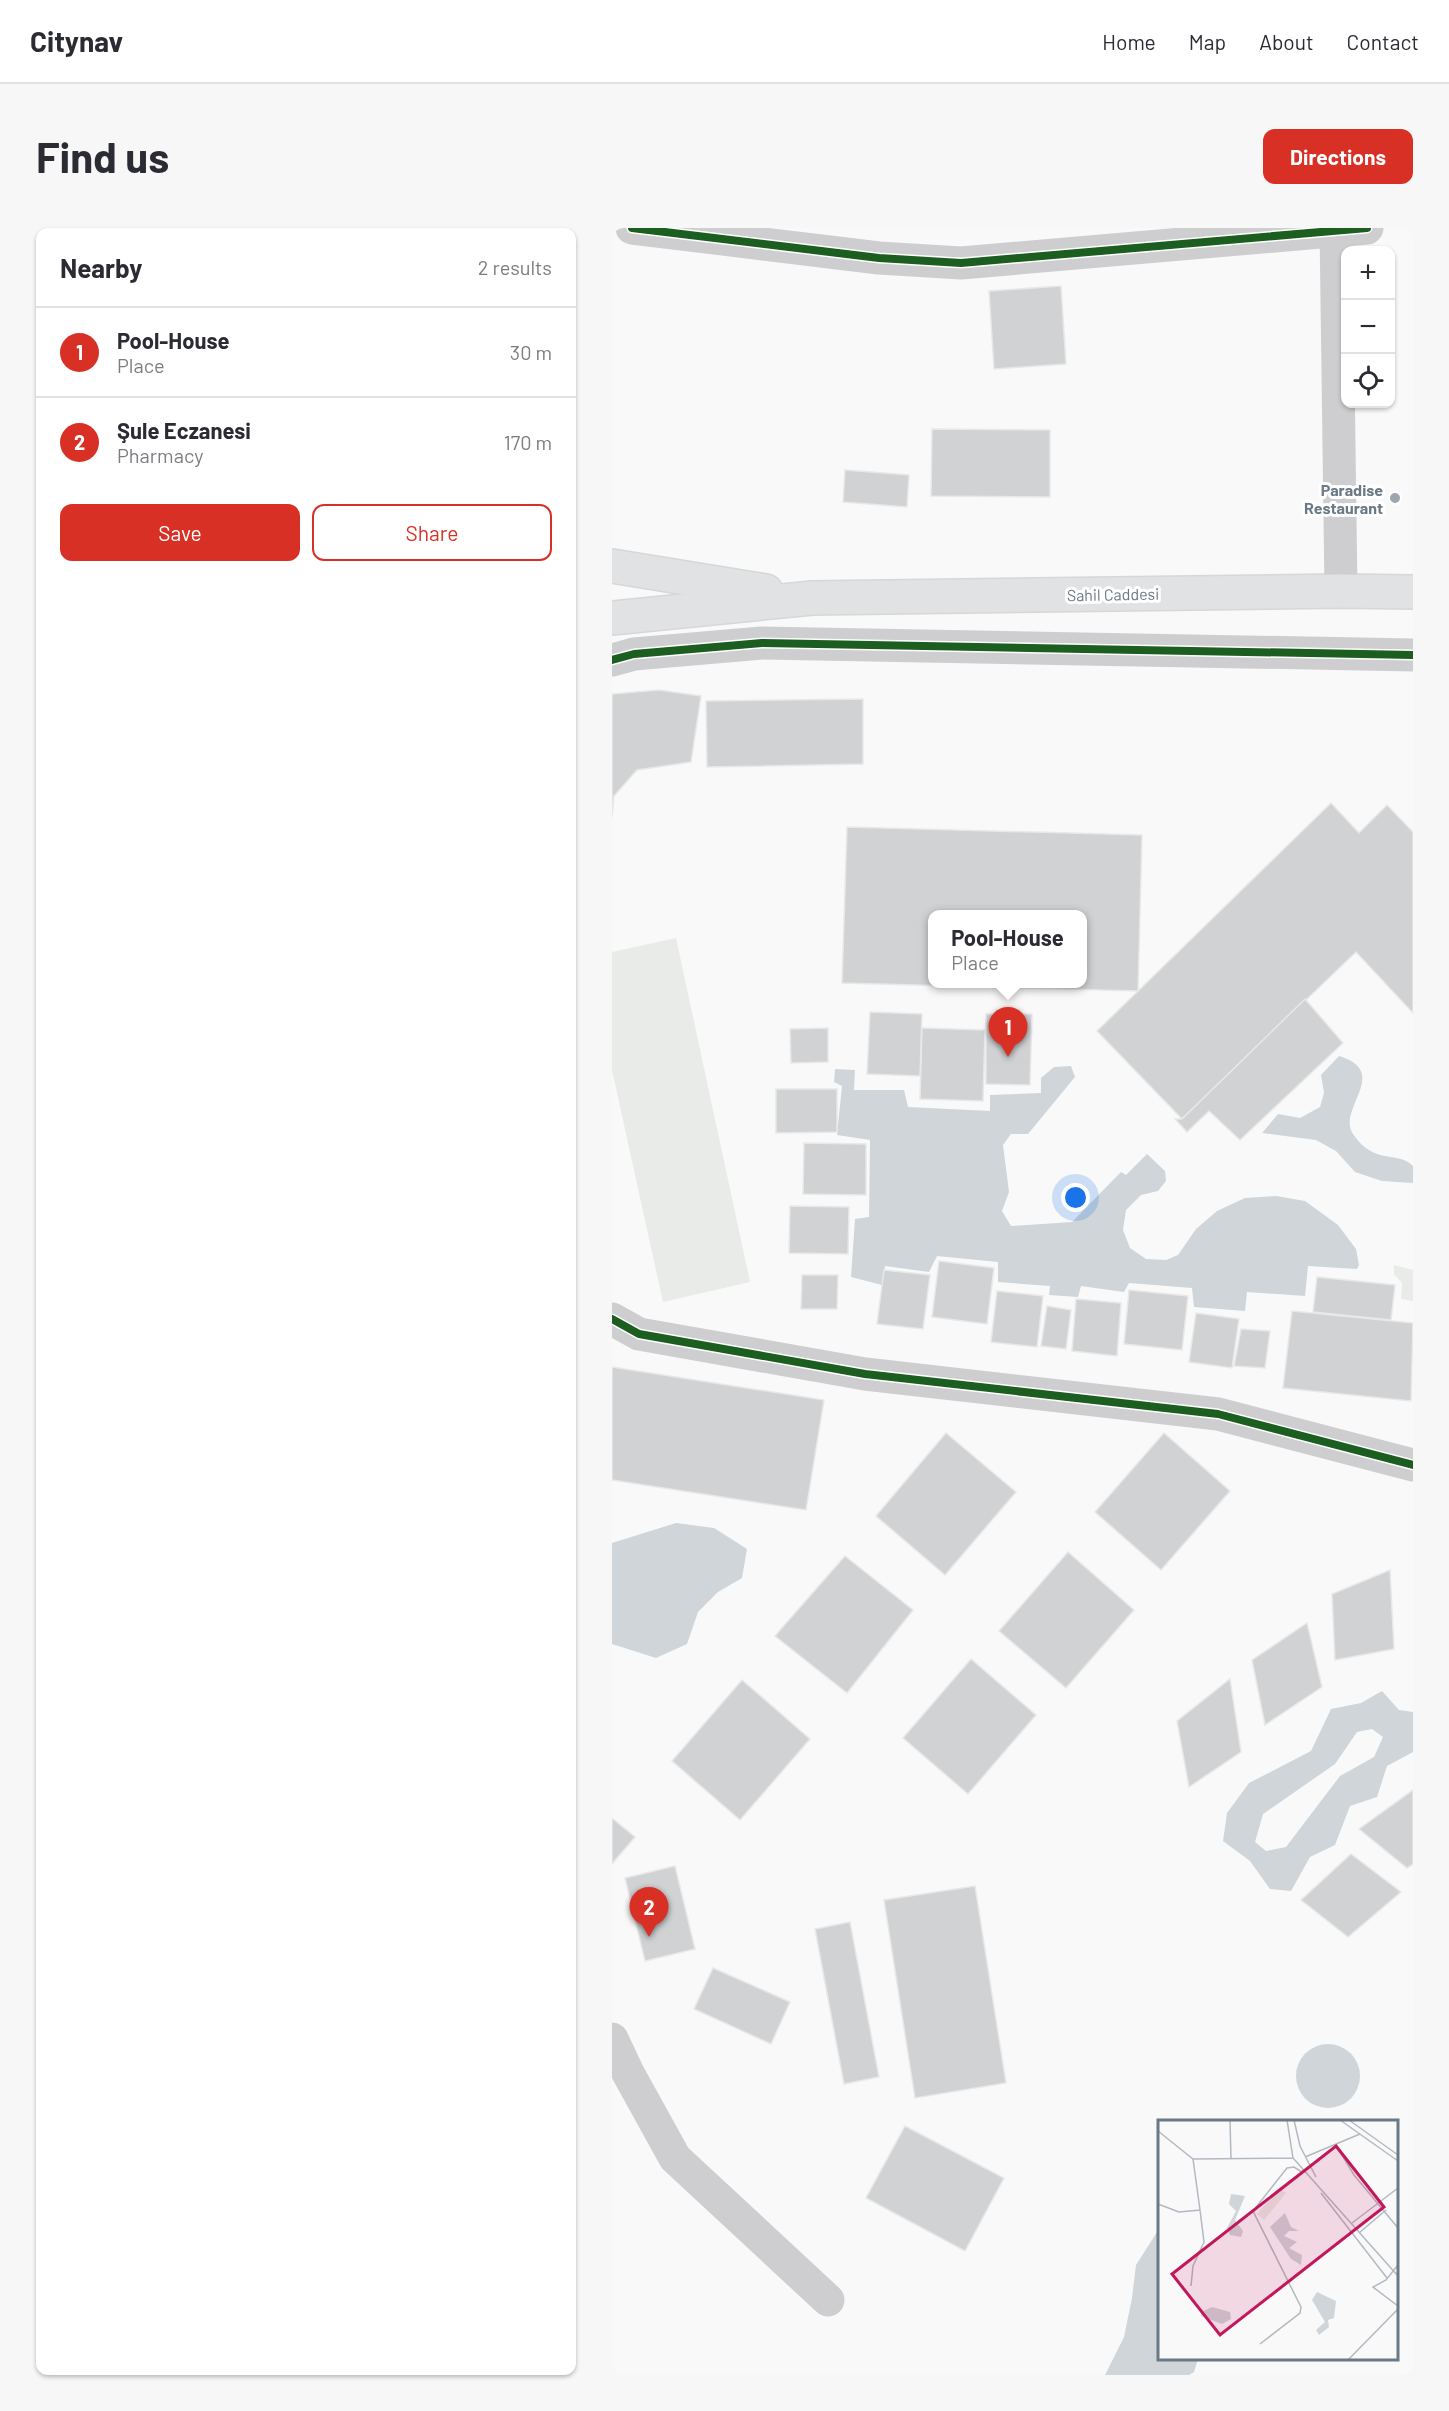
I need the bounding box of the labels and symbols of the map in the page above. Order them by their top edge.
place label: Paradise Restaurant [1304,480,1383,517]
marker: Paradise Restaurant [1388,491,1402,505]
street label: Sahil Caddesi [1067,584,1159,604]
pin: 1 [988,1008,1028,1057]
your location [1061,1183,1090,1212]
pin: 2 [630,1888,669,1937]
inset map [1158,2120,1398,2360]

